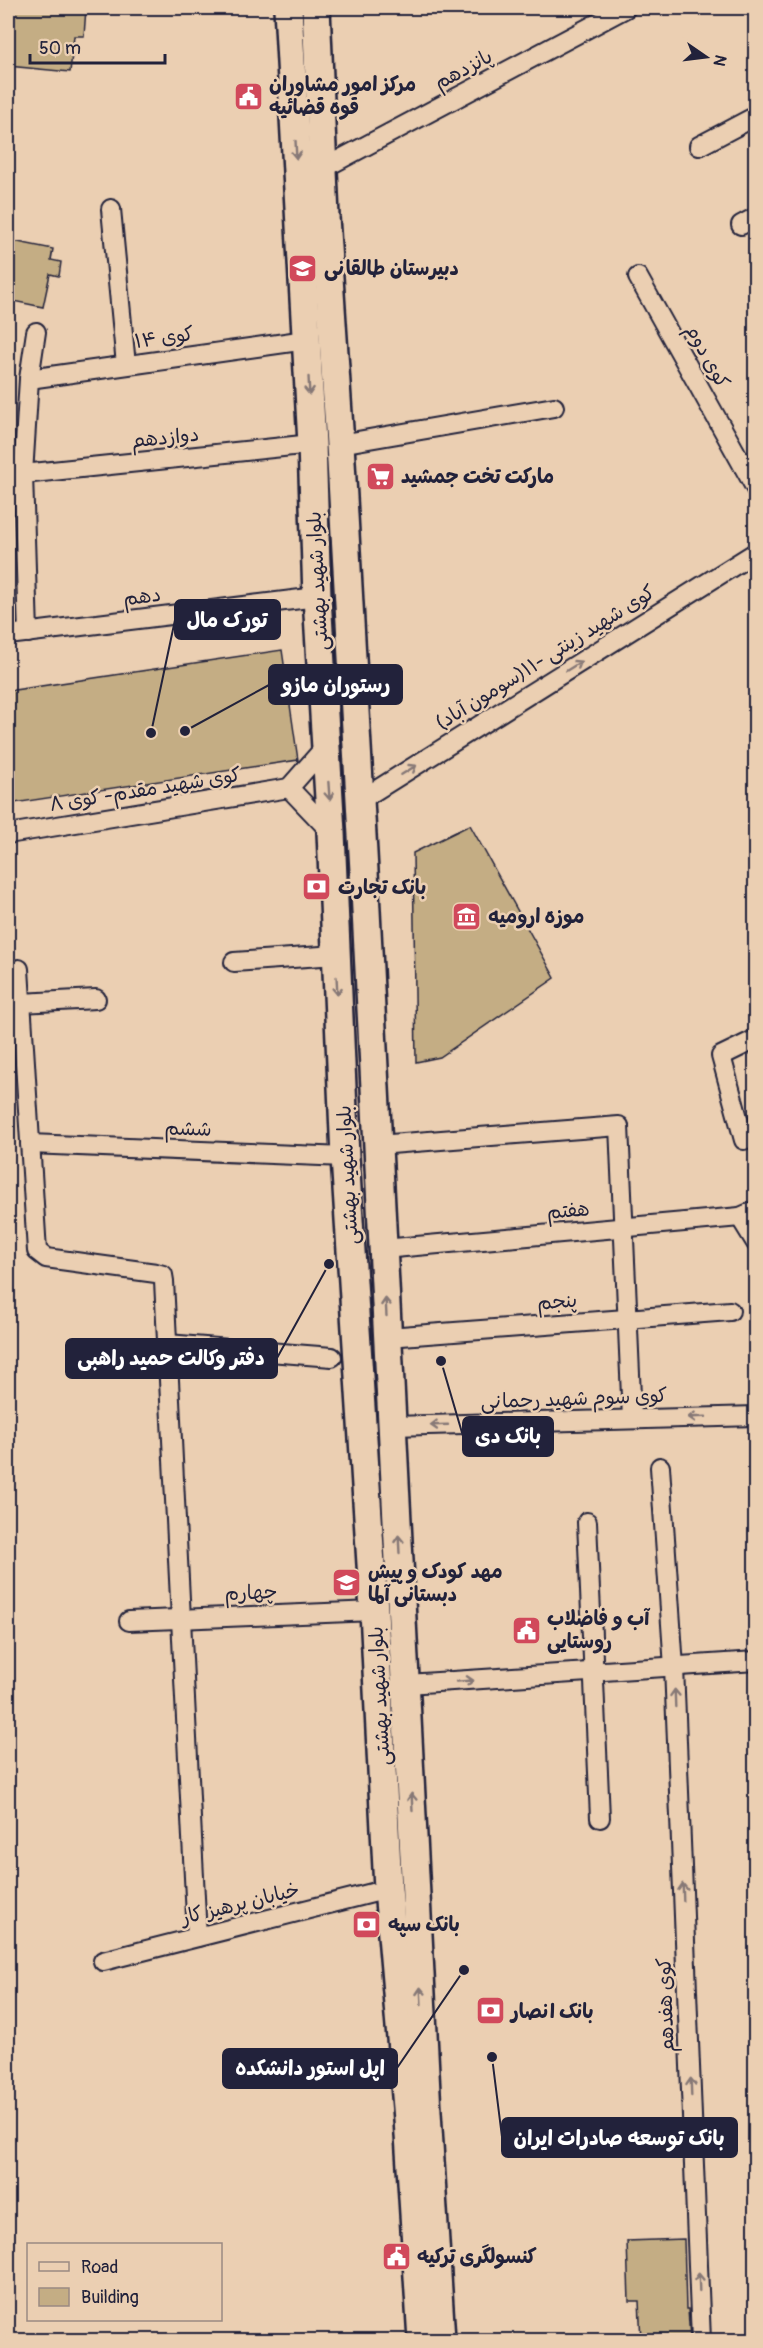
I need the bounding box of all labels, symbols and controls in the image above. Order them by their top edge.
scale bar [30,27,165,65]
north arrow [676,27,736,87]
text: 50 m [39,37,81,60]
street label: پانزدهم [430,44,498,97]
text: N [709,53,731,68]
place label: مرکز امور مشاوران قوه قضائیه [269,72,416,120]
public building icon: مرکز امور مشاوران قوه قضائیه [232,80,264,112]
one-way arrow [290,139,301,159]
school or university icon: دبیرستان طالقانی [287,252,319,284]
place label: دبیرستان طالقانی [324,256,459,281]
street label: کوی دوم [677,320,735,394]
street label: کوی ۱۴ [133,321,195,354]
one-way arrow [303,376,314,396]
street label: دوازدهم [130,422,201,456]
supermarket icon: مارکت تخت جمشید [364,460,396,492]
place label: مارکت تخت جمشید [401,464,554,489]
street label: بلوار شهید بهشتی [301,511,334,651]
street label: کوی شهید زینتی -۱۱(سومون آباد) [431,579,660,736]
street label: دهم [122,582,163,613]
callout: تورک مال [175,600,280,639]
text: تورک مال [186,607,268,634]
one-way arrow [565,660,582,672]
callout: رستوران مازو [269,665,402,704]
text: رستوران مازو [280,672,390,699]
street label: کوی شهید مقدم- کوی ۸ [47,762,243,819]
one-way arrow [400,763,417,775]
one-way arrow [323,780,334,800]
bank icon: بانک تجارت [301,871,333,903]
place label: بانک تجارت [338,875,426,900]
museum icon: موزه ارومیه [451,900,483,932]
place label: موزه ارومیه [488,904,584,929]
one-way arrow [332,975,343,995]
street label: بلوار شهید بهشتی [331,1105,364,1245]
street label: ششم [164,1115,212,1144]
street label: هفتم [546,1196,591,1227]
street label: پنجم [536,1288,578,1317]
one-way arrow [381,1298,392,1318]
callout: دفتر وکالت حمید راهبی [66,1339,277,1378]
text: دفتر وکالت حمید راهبی [77,1345,265,1372]
street label: کوی سوم شهید رحمانی [480,1383,668,1417]
one-way arrow [688,1412,708,1423]
callout: بانک دی [463,1417,553,1456]
one-way arrow [430,1419,450,1430]
text: بانک دی [475,1423,541,1450]
one-way arrow [394,1535,405,1555]
place label: مهد کودک و پیش دبستانی آلما [368,1559,503,1607]
school or university icon: مهد کودک و پیش دبستانی آلما [331,1567,363,1599]
street label: چهارم [224,1579,278,1608]
place label: آب و فاضلاب روستایی [547,1606,651,1654]
public building icon: آب و فاضلاب روستایی [510,1614,542,1646]
street label: بلوار شهید بهشتی [363,1626,396,1766]
one-way arrow [455,1675,474,1686]
one-way arrow [670,1688,681,1708]
one-way arrow [407,1792,418,1812]
street label: خیابان پرهیز کار [176,1877,302,1931]
one-way arrow [677,1883,689,1903]
bank icon: بانک سپه [351,1908,383,1940]
place label: بانک سپه [388,1912,460,1937]
street label: کوی هفدهم [651,1957,683,2053]
one-way arrow [416,1987,427,2007]
bank icon: بانک انصار [474,1995,506,2027]
place label: بانک انصار [509,1999,594,2024]
callout: اپل استور دانشکده [223,2049,397,2088]
text: اپل استور دانشکده [235,2055,385,2082]
one-way arrow [685,2078,697,2098]
callout: بانک توسعه صادرات ایران [502,2118,737,2157]
text: بانک توسعه صادرات ایران [513,2125,725,2152]
public building icon: کنسولگری ترکیه [380,2240,412,2272]
legend [27,2243,222,2321]
place label: کنسولگری ترکیه [417,2244,537,2269]
text: Road [81,2256,118,2279]
one-way arrow [693,2273,704,2293]
text: Building [81,2286,139,2309]

